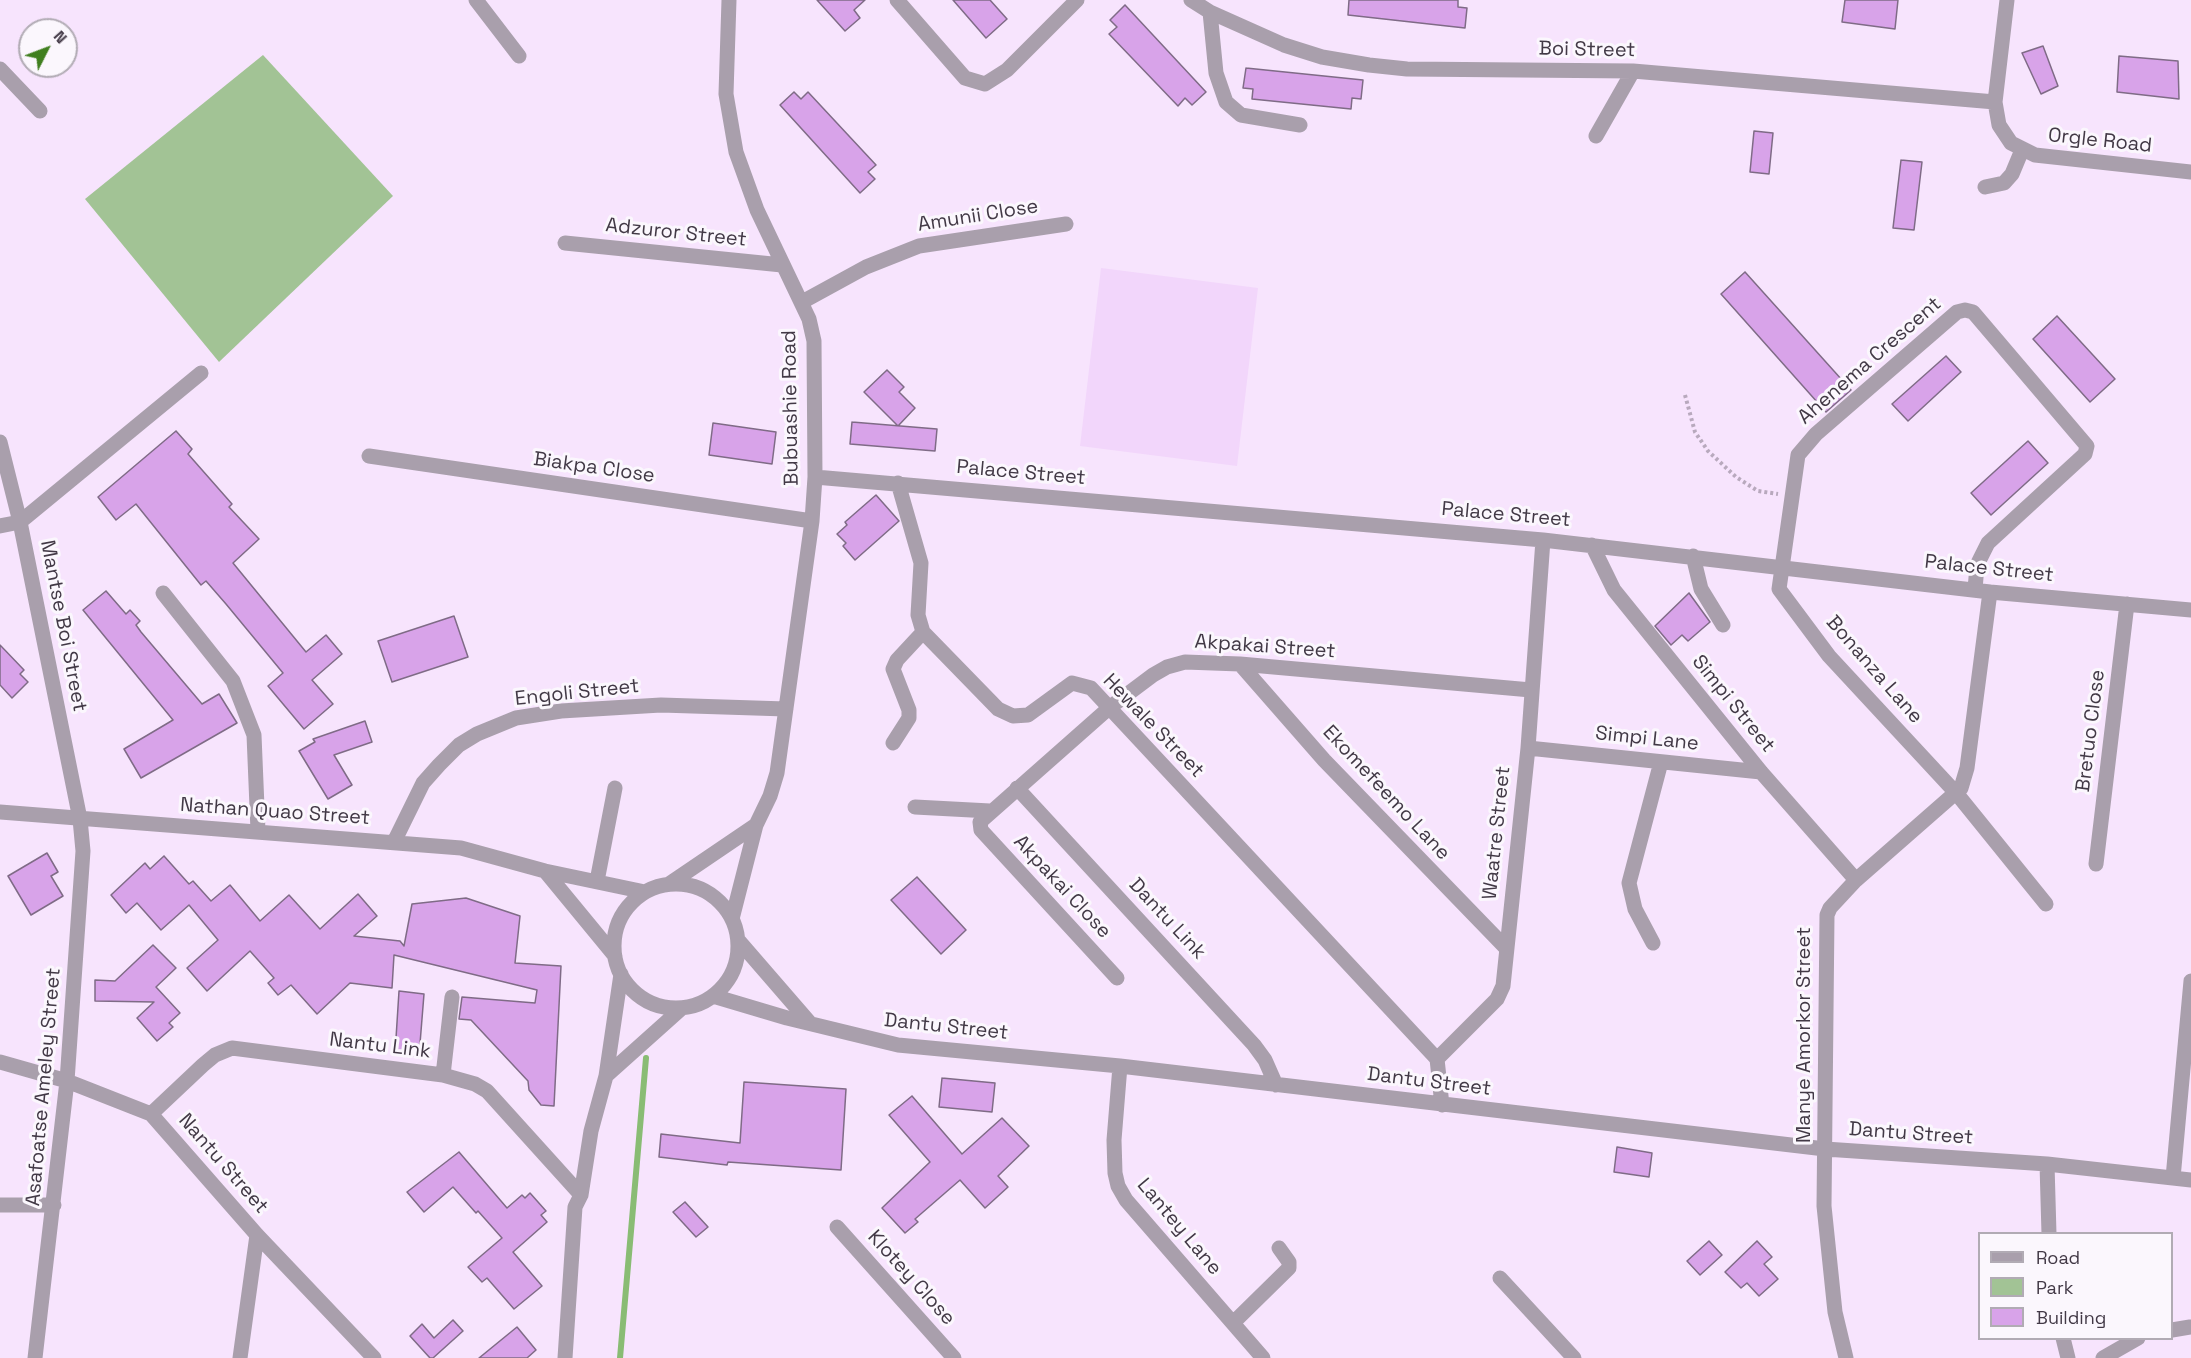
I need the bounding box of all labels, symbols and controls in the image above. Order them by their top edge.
north arrow [18,18,78,78]
text: N [49,26,72,48]
street label: Boi Street [1538,37,1636,63]
street label: Orgle Road [2047,124,2153,158]
street label: Amunii Close [916,195,1040,237]
street label: Adzuror Street [604,214,748,252]
street label: Ahenema Crescent [1793,292,1947,430]
street label: Bubuashie Road [778,330,804,486]
street label: Biakpa Close [532,448,656,488]
street label: Palace Street [955,455,1087,491]
street label: Palace Street [1440,497,1572,533]
street label: Mantse Boi Street [35,538,91,714]
street label: Palace Street [1923,550,2055,588]
street label: Bonanza Lane [1821,611,1927,729]
street label: Akpakai Street [1194,630,1336,664]
street label: Simpi Street [1686,650,1780,758]
street label: Bretuo Close [2072,668,2110,794]
street label: Hewale Street [1097,669,1209,783]
street label: Engoli Street [514,675,640,711]
street label: Ekomefeemo Lane [1317,721,1455,865]
street label: Simpi Lane [1594,722,1700,756]
street label: Waatre Street [1478,765,1516,901]
street label: Nathan Quao Street [179,793,371,831]
street label: Akpakai Close [1008,830,1116,944]
street label: Dantu Link [1123,873,1211,965]
street label: Manye Amorkor Street [1793,927,1817,1143]
street label: Asafoatse Ameley Street [22,967,66,1207]
street label: Dantu Street [883,1009,1009,1045]
street label: Nantu Link [328,1028,432,1064]
street label: Dantu Street [1366,1063,1492,1101]
street label: Nantu Street [173,1109,273,1219]
street label: Dantu Street [1848,1118,1974,1150]
street label: Lantey Lane [1132,1174,1226,1280]
street label: Klotey Close [862,1226,960,1330]
legend [1978,1232,2173,1340]
text: Road [2036,1246,2080,1269]
text: Park [2036,1276,2073,1299]
text: Building [2036,1306,2106,1329]

